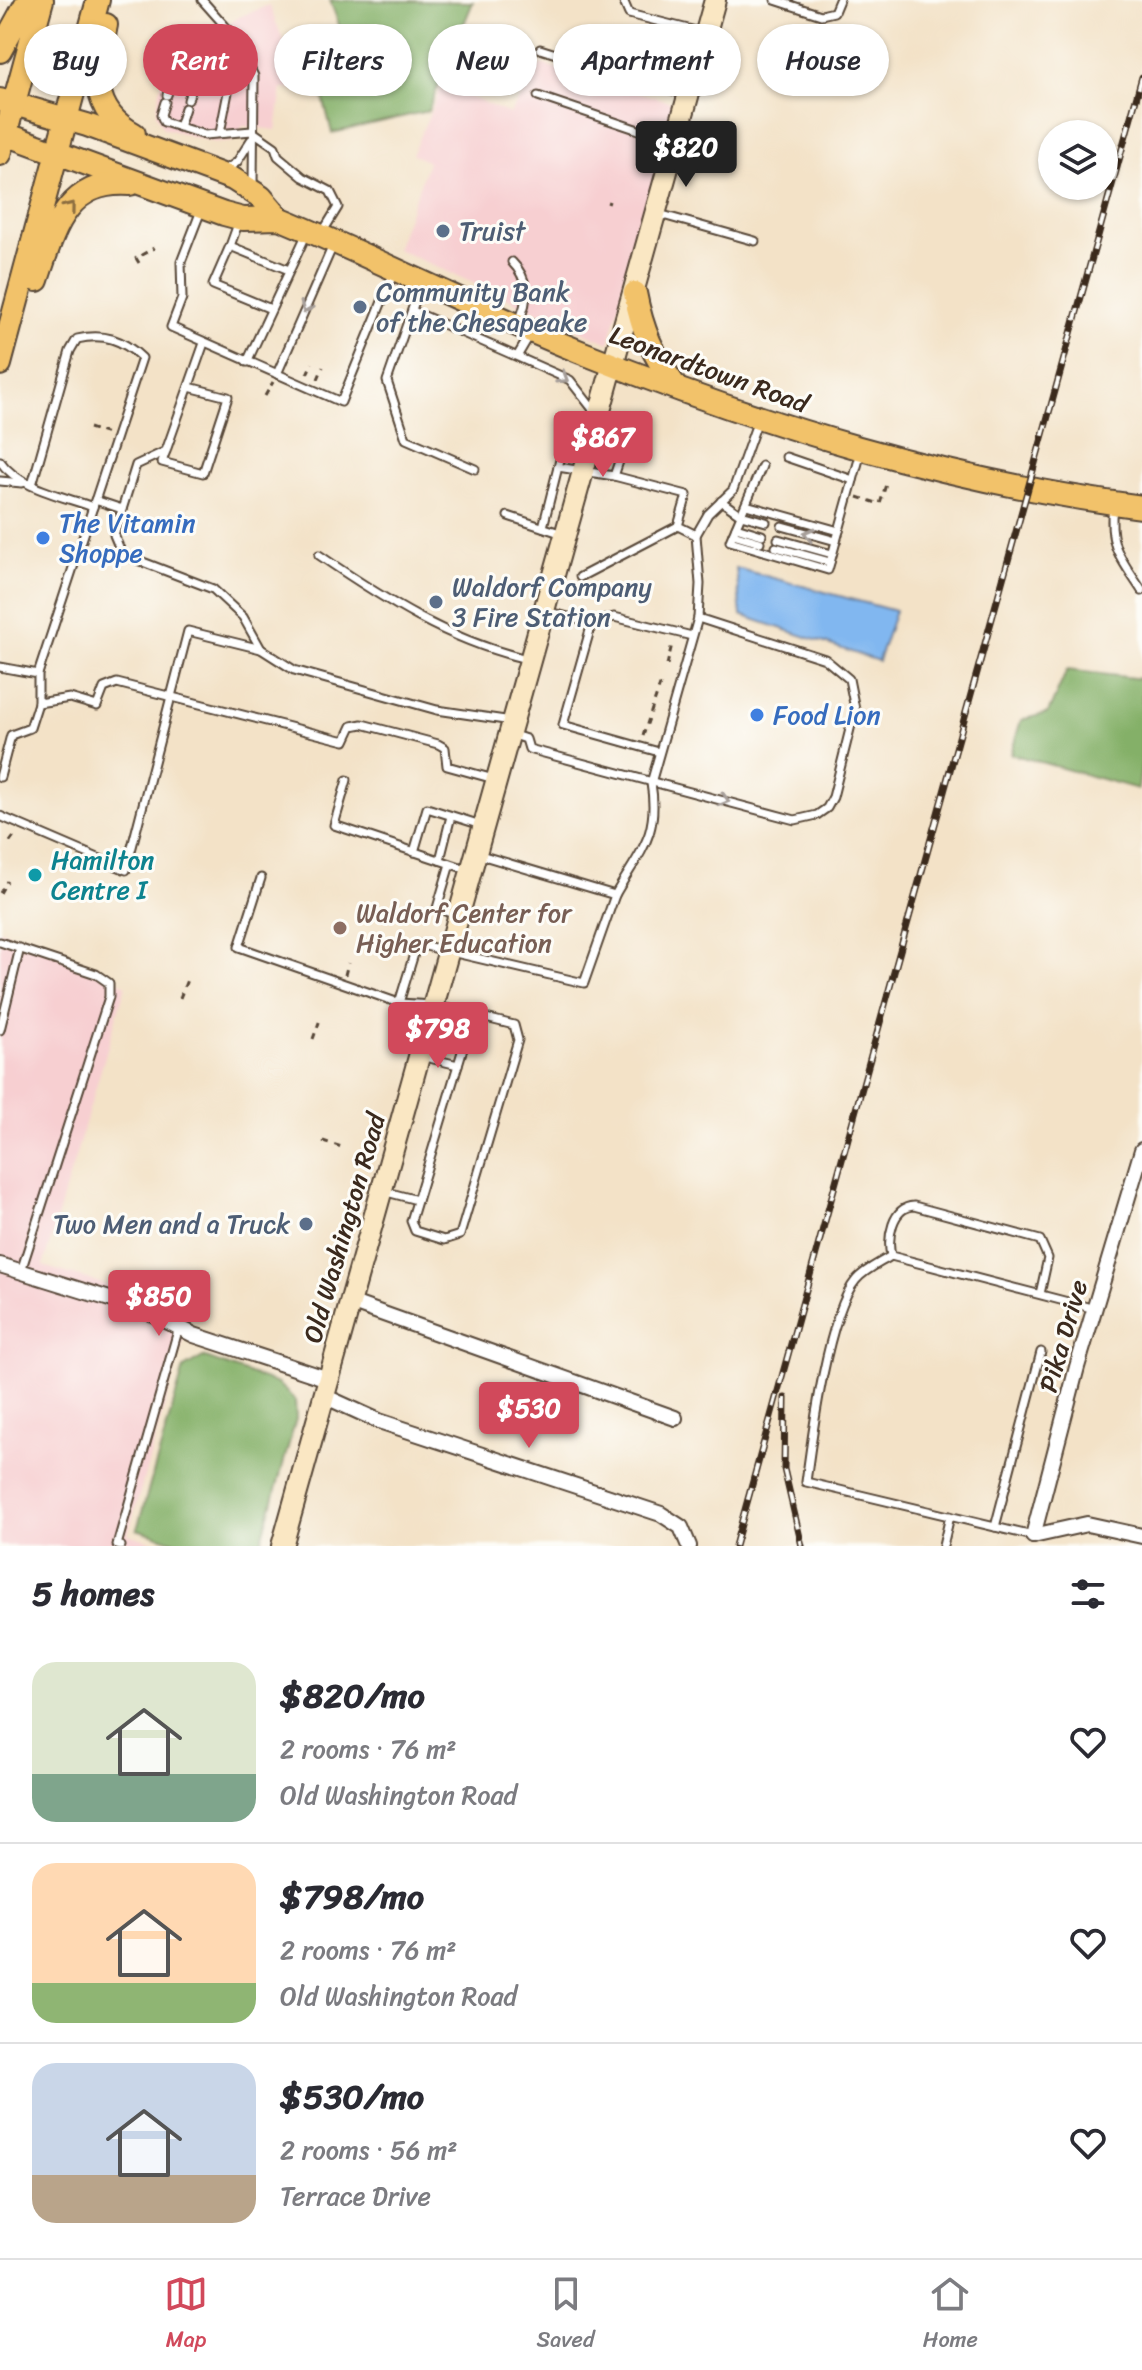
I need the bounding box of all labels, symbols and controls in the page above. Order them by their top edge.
chip: Buy [24,24,127,96]
chip: Rent [143,24,258,96]
chip: Filters [274,24,412,96]
chip: New [428,24,537,96]
chip: Apartment [553,24,741,96]
chip: House [757,24,889,96]
map controls [1038,120,1118,200]
button: layers [1038,120,1118,200]
pin: $820 [639,121,733,189]
text: $820 [654,124,718,170]
one-way arrow [61,202,75,217]
place label: Truist [459,208,527,254]
marker: Truist [434,222,452,240]
place label: Community Bank of the Chesapeake [376,269,587,345]
marker: Community Bank of the Chesapeake [351,298,369,316]
one-way arrow [299,300,315,314]
street label: Leonardtown Road [603,312,817,427]
one-way arrow [554,368,569,384]
pin: $867 [556,411,650,479]
text: $867 [572,414,634,460]
place label: The Vitamin Shoppe [59,500,195,576]
one-way arrow [803,527,817,543]
marker: The Vitamin Shoppe [34,529,52,547]
place label: Waldorf Company 3 Fire Station [452,564,652,640]
marker: Waldorf Company 3 Fire Station [427,593,445,611]
place label: Food Lion [773,692,880,738]
marker: Food Lion [748,706,766,724]
one-way arrow [716,790,730,807]
place label: Hamilton Centre I [51,837,154,913]
marker: Hamilton Centre I [26,866,44,884]
place label: Waldorf Center for Higher Education [356,890,573,966]
marker: Waldorf Center for Higher Education [331,919,349,937]
pin: $798 [391,1002,485,1070]
text: $798 [406,1005,470,1051]
street label: Old Washington Road [289,1105,399,1348]
place label: Two Men and a Truck [53,1201,290,1247]
marker: Two Men and a Truck [297,1215,315,1233]
pin: $850 [112,1270,206,1338]
text: $850 [126,1273,192,1319]
street label: Pika Drive [1025,1274,1101,1398]
pin: $530 [482,1382,576,1450]
text: $530 [497,1385,561,1431]
text: 5 homes [32,1564,154,1624]
icon: filters [1066,1572,1110,1616]
text: $820/mo [280,1666,425,1726]
icon: home [96,1694,192,1790]
icon: heart [1066,1720,1110,1764]
text: 2 rooms · 76 m² [280,1726,457,1772]
text: Old Washington Road [280,1772,517,1818]
text: $798/mo [280,1867,424,1927]
icon: home [96,1895,192,1991]
icon: heart [1066,1921,1110,1965]
text: 2 rooms · 76 m² [280,1927,457,1973]
text: Old Washington Road [280,1973,517,2019]
text: $530/mo [280,2067,424,2127]
icon: home [96,2095,192,2191]
icon: heart [1066,2121,1110,2165]
text: 2 rooms · 56 m² [280,2127,458,2173]
text: Terrace Drive [280,2173,431,2219]
tab: Map [164,2272,208,2359]
tab: Saved [537,2272,595,2359]
tab: Home [923,2272,978,2359]

